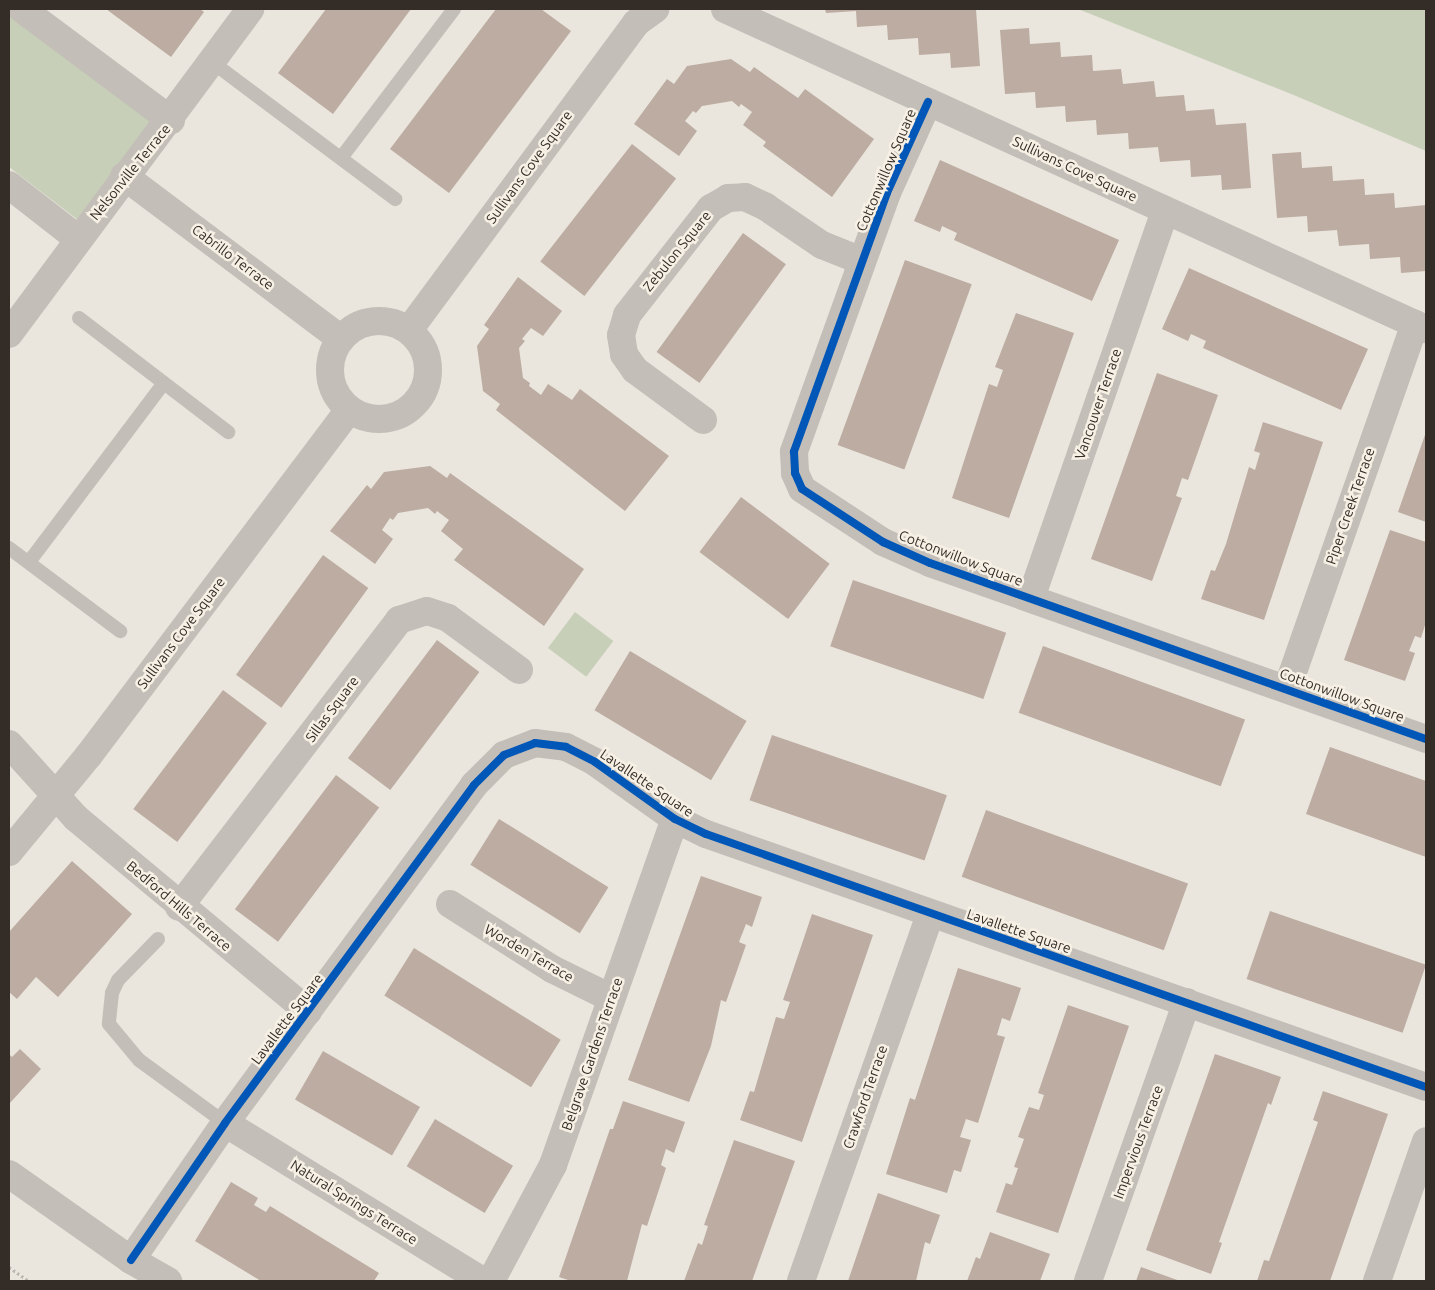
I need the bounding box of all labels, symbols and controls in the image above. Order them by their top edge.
street label: Cottonwillow Square [853,106,919,234]
street label: Sullivans Cove Square [482,107,576,227]
street label: Nelsonville Terrace [86,120,174,224]
street label: Sullivans Cove Square [1010,133,1140,205]
street label: Zebulon Square [639,207,715,295]
street label: Cabrillo Terrace [189,221,277,293]
street label: Vancouver Terrace [1071,346,1125,462]
street label: Piper Creek Terrace [1322,445,1378,567]
street label: Cottonwillow Square [897,527,1025,589]
street label: Sullivans Cove Square [134,574,228,692]
street label: Cottonwillow Square [1277,665,1407,725]
street label: Sillas Square [302,673,362,745]
street label: Lavallette Square [597,746,697,820]
street label: Bedford Hills Terrace [123,857,235,955]
street label: Lavallette Square [965,905,1073,957]
street label: Worden Terrace [481,921,577,985]
street label: Lavallette Square [247,970,327,1068]
street label: Belgrave Gardens Terrace [558,975,626,1133]
street label: Crawford Terrace [839,1043,891,1151]
street label: Impervious Terrace [1110,1083,1166,1201]
street label: Natural Springs Terrace [287,1156,421,1248]

